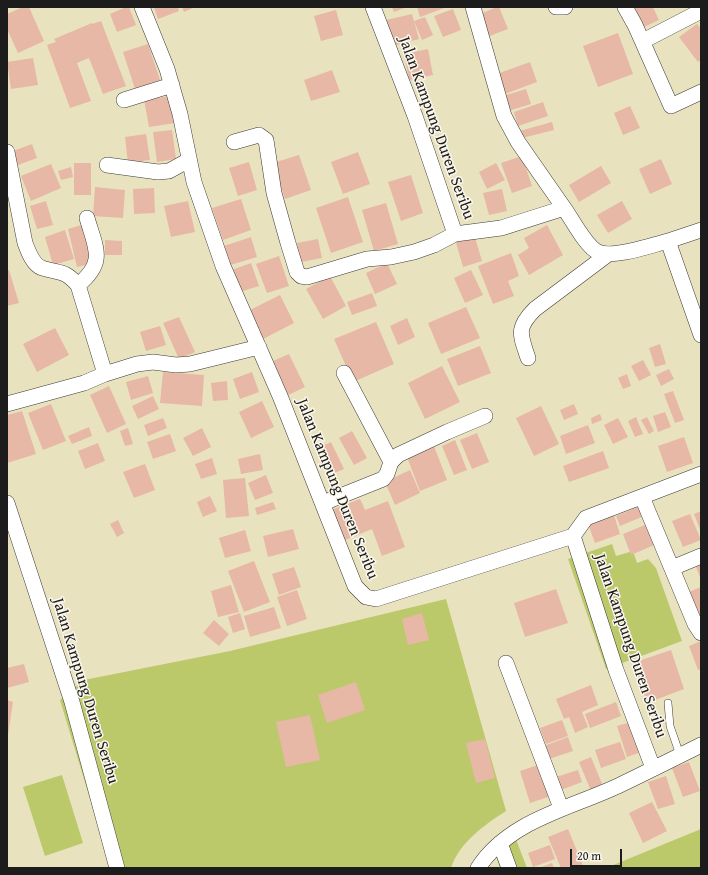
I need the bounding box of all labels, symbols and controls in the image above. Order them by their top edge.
street label: Jalan Kampung Duren Seribu [394,34,478,222]
street label: Jalan Kampung Duren Seribu [292,396,382,582]
street label: Jalan Kampung Duren Seribu [589,552,671,740]
street label: Jalan Kampung Duren Seribu [48,596,122,786]
scale bar [572,841,624,867]
text: 20 m [577,847,601,864]

